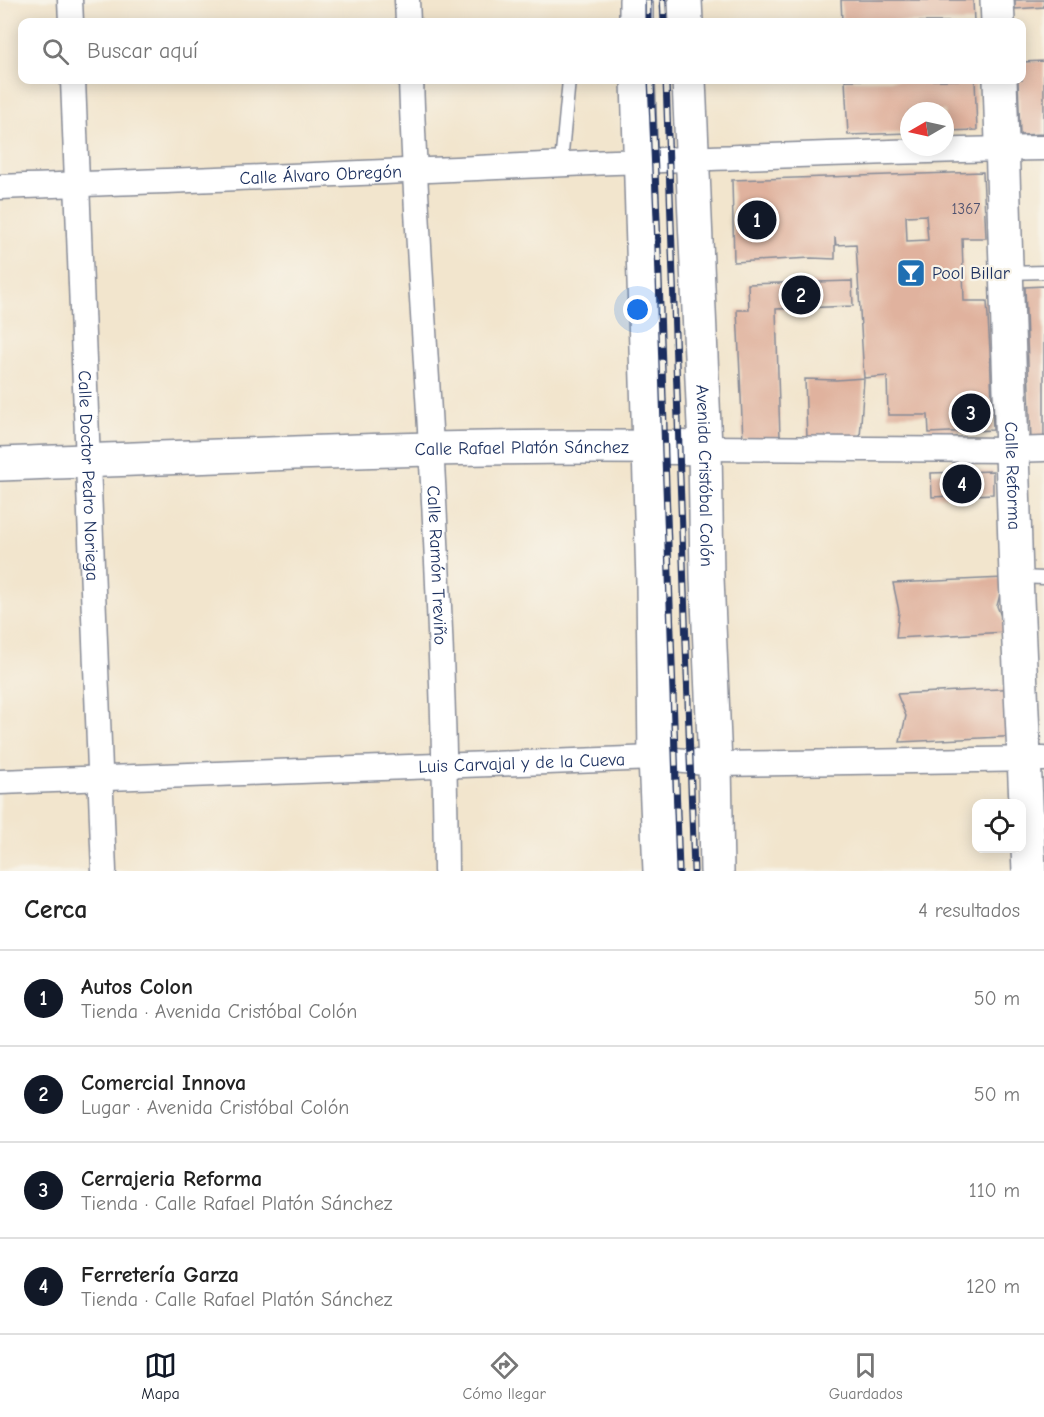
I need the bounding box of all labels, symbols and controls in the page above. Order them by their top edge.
search box [18,18,1026,84]
icon: search [39,35,72,68]
text: Buscar aquí [87,38,198,64]
north arrow [900,102,954,156]
street label: Calle Álvaro Obregón [239,161,403,189]
pin: 1 [738,198,777,242]
house number: 1367 [952,200,980,218]
bar icon: Pool Billar [895,257,927,289]
place label: Pool Billar [932,263,1011,284]
pin: 2 [782,272,820,318]
your location [623,295,652,324]
street label: Calle Doctor Pedro Noriega [73,370,103,582]
street label: Avenida Cristóbal Colón [691,384,717,567]
pin: 3 [952,390,990,436]
street label: Calle Reforma [1000,421,1025,530]
street label: Calle Rafael Platón Sánchez [414,437,629,460]
pin: 4 [942,462,982,506]
street label: Calle Ramón Treviño [422,485,451,646]
street label: Luis Carvajal y de la Cueva [418,749,625,778]
map controls [972,799,1026,853]
button: locate [972,799,1026,853]
text: Cerca [24,895,88,925]
text: 4 resultados [918,899,1020,922]
text: Autos Colon [81,974,193,1000]
text: 1 [40,987,47,1010]
text: 50 m [974,987,1020,1010]
text: Tienda · Avenida Cristóbal Colón [81,1000,357,1023]
text: Comercial Innova [81,1070,246,1096]
text: 2 [39,1083,48,1106]
text: 50 m [974,1083,1020,1106]
text: Lugar · Avenida Cristóbal Colón [81,1096,349,1119]
text: Cerrajeria Reforma [81,1166,262,1192]
text: 3 [39,1179,48,1202]
text: 110 m [969,1179,1020,1202]
text: Tienda · Calle Rafael Platón Sánchez [81,1192,392,1215]
text: Ferretería Garza [81,1262,239,1288]
text: 4 [39,1275,48,1298]
text: 120 m [966,1275,1020,1298]
text: Tienda · Calle Rafael Platón Sánchez [81,1288,392,1311]
tab: Mapa [141,1349,180,1403]
tab: Cómo llegar [462,1349,546,1403]
tab: Guardados [829,1349,903,1403]

